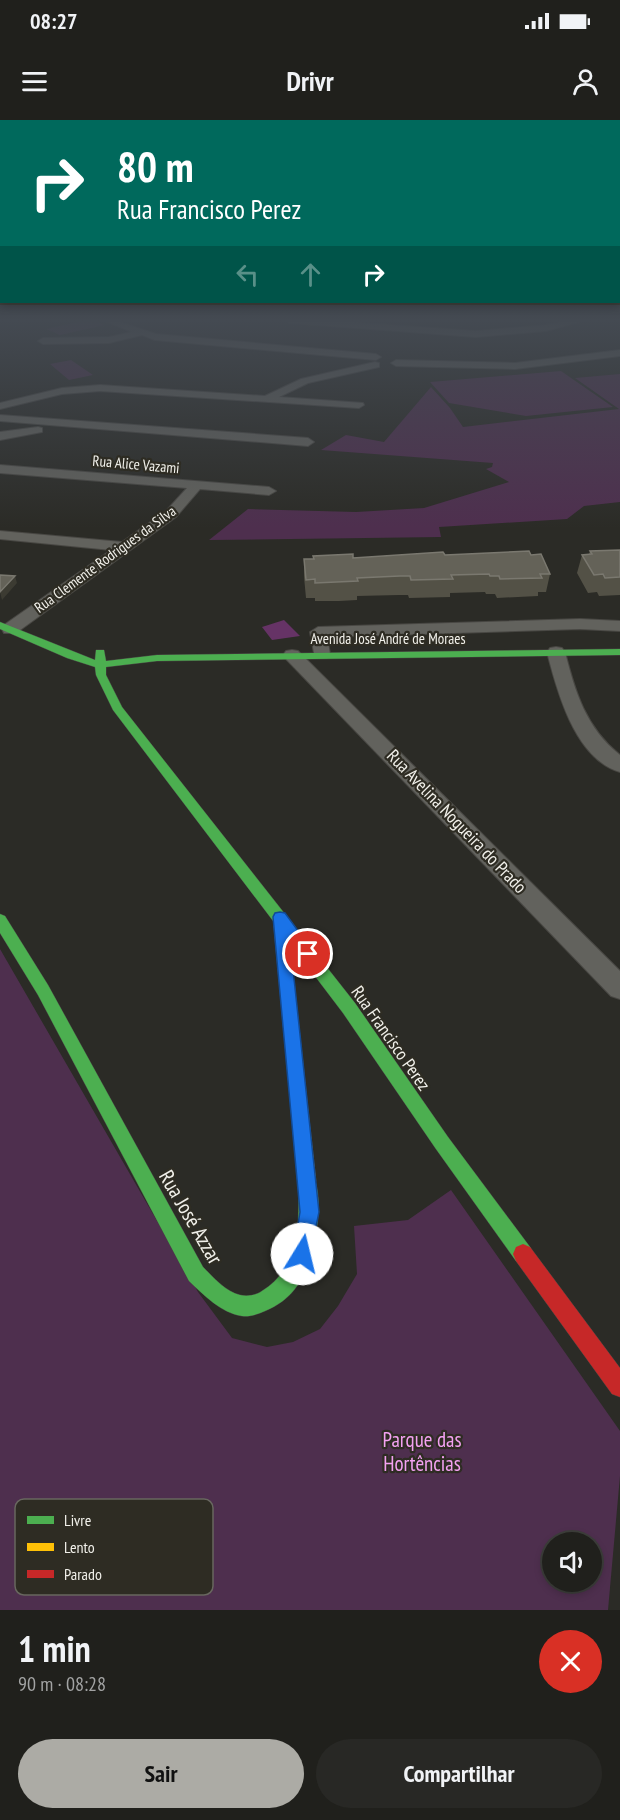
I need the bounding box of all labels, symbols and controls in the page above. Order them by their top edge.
text: 08:27 [30,7,78,35]
text: Drivr [286,64,334,98]
icon: menu [18,65,51,98]
icon: person [569,65,602,98]
text: 80 m [117,139,194,194]
icon: right [18,144,96,222]
text: Rua Francisco Perez [117,192,301,226]
icon: left [231,258,264,291]
icon: ahead [294,258,327,291]
icon: right [357,258,390,291]
street label: Rua Alice Vazami [92,451,180,477]
street label: Rua Clemente Rodrigues da Silva [30,501,180,617]
street label: Avenida José André de Moraes [310,629,466,648]
street label: Rua Avelina Nogueira do Prado [382,744,532,898]
pin [282,928,333,979]
icon: arrive [291,937,324,970]
street label: Rua Francisco Perez [346,981,436,1095]
street label: Rua José Azzar [153,1165,229,1269]
position arrow [270,1222,334,1286]
park label: Parque das Hortências [383,1426,461,1477]
legend [15,1499,213,1595]
text: Livre [64,1510,91,1530]
map controls [542,1532,602,1592]
button: sound [542,1532,602,1592]
text: Lento [64,1537,95,1557]
text: Parado [64,1564,102,1584]
text: 1 min [18,1625,91,1672]
button: close [539,1630,602,1693]
text: 90 m · 08:28 [18,1671,106,1697]
button: Sair [18,1739,304,1808]
button: Compartilhar [316,1739,602,1808]

